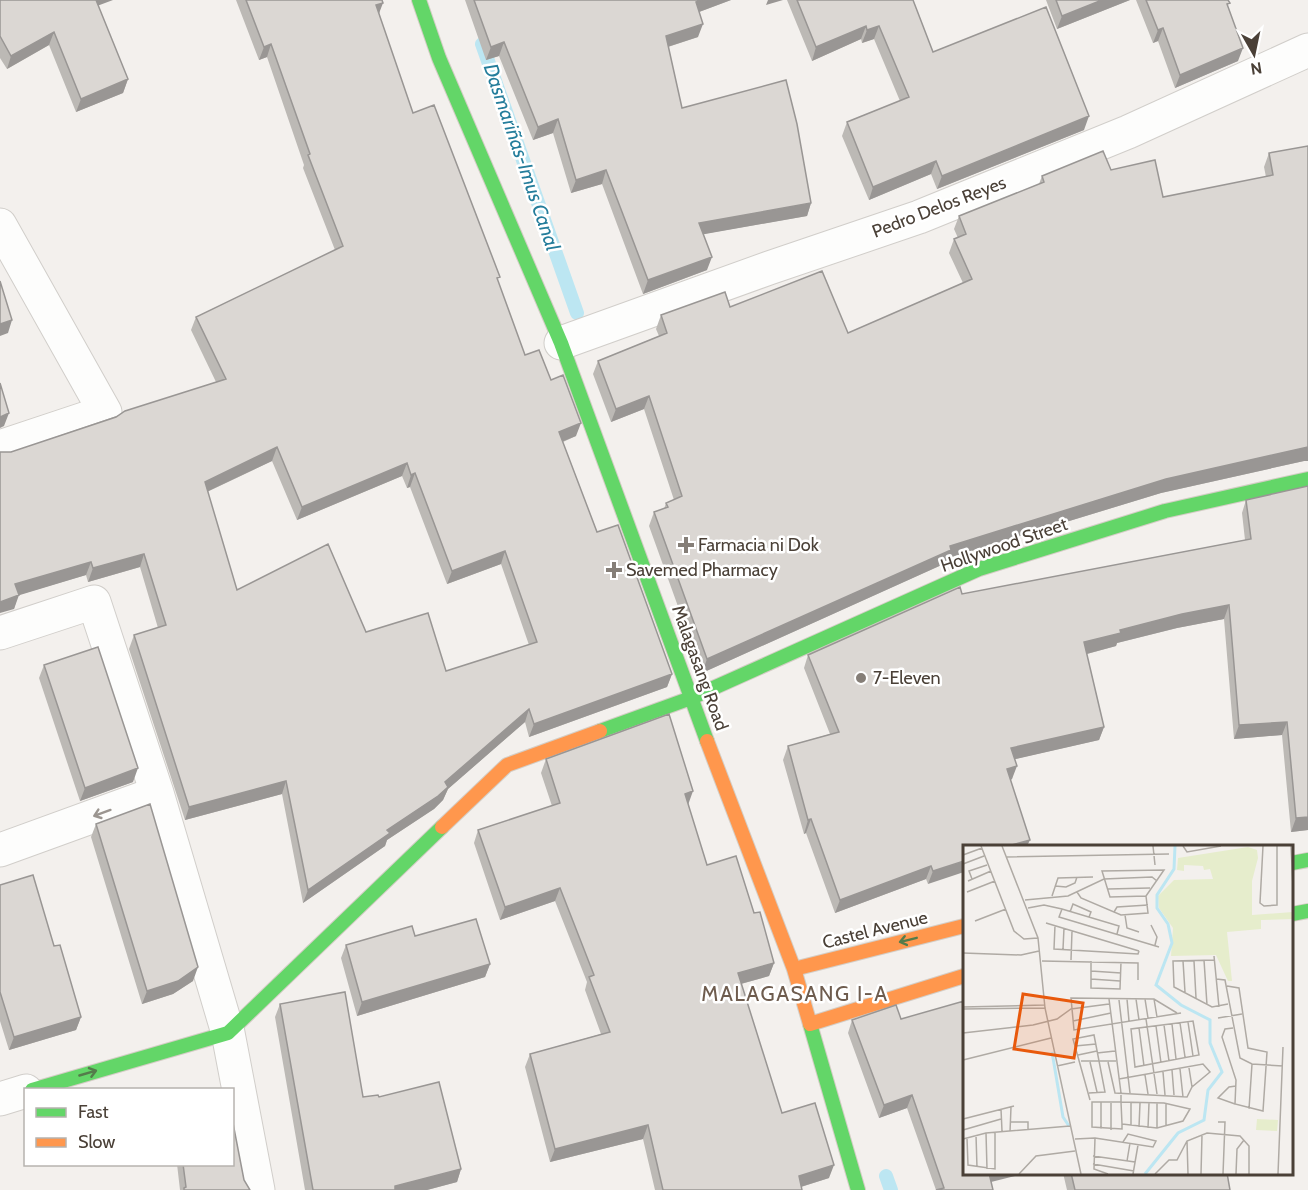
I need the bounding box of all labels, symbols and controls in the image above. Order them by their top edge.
north arrow [1224,24,1284,84]
text: N [1249,58,1263,79]
water label: Dasmariñas-Imus Canal [479,60,565,254]
street label: Pedro Delos Reyes [869,171,1009,243]
street label: Hollywood Street [938,513,1070,577]
place label: Farmacia ni Dok [698,534,820,556]
marker: Farmacia ni Dok [679,538,693,552]
place label: Savemed Pharmacy [626,559,778,581]
marker: Savemed Pharmacy [607,563,621,577]
street label: Malagasang Road [667,602,733,734]
place label: 7-Eleven [873,667,941,689]
marker: 7-Eleven [854,671,868,685]
one-way arrow [93,808,112,819]
inset map [963,845,1293,1175]
street label: Castel Avenue [820,906,930,954]
one-way arrow [899,934,918,946]
district label: MALAGASANG I-A [701,981,889,1006]
one-way arrow [78,1067,97,1078]
legend [24,1088,234,1166]
text: Fast [78,1101,109,1123]
text: Slow [78,1131,115,1153]

